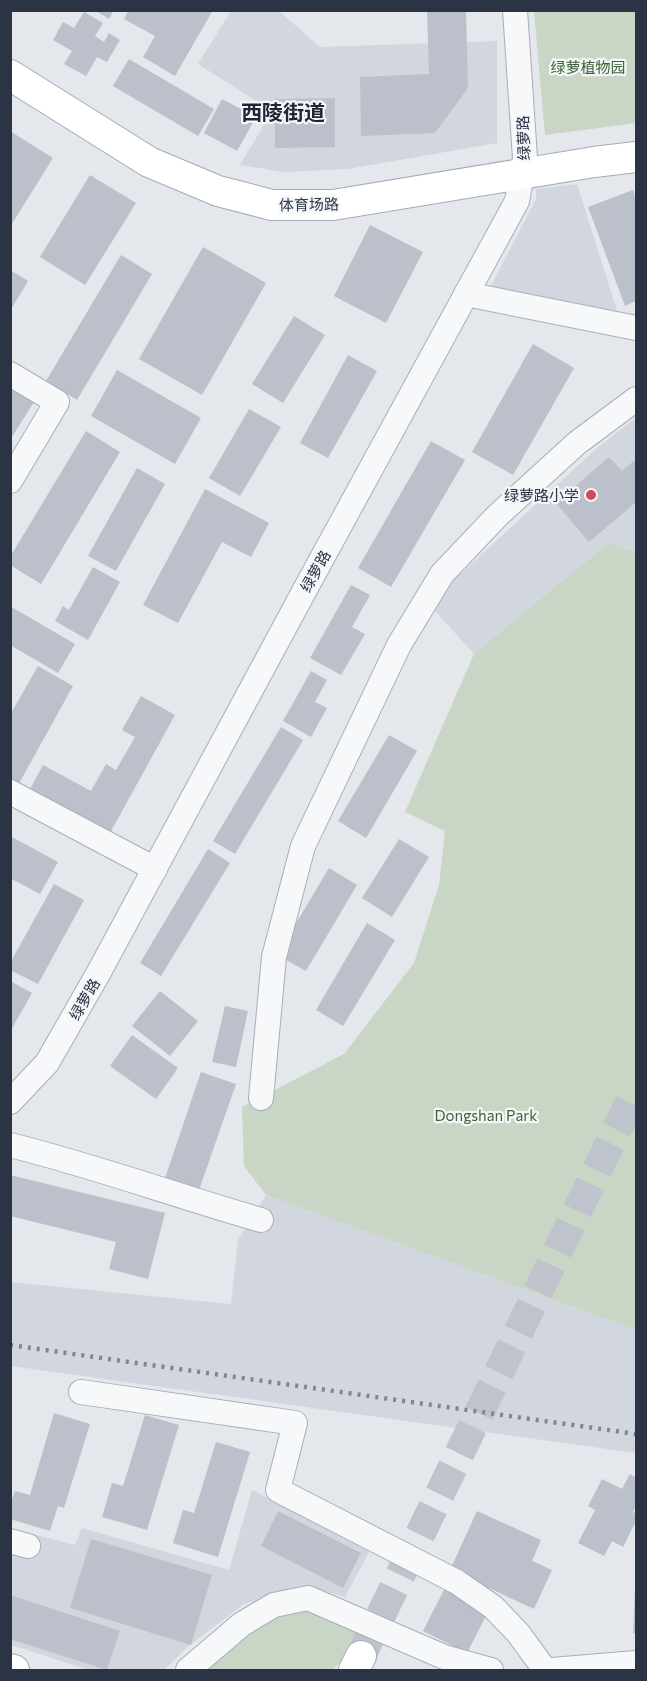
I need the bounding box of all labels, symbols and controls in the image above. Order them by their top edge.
park label: 绿萝植物园 [550,58,626,76]
district label: 西陵街道 [241,99,325,124]
street label: 绿萝路 [513,115,533,161]
street label: 体育场路 [279,194,339,214]
place label: 绿萝路小学 [504,486,579,504]
marker: 绿萝路小学 [584,488,598,502]
street label: 绿萝路 [296,547,334,595]
street label: 绿萝路 [65,975,103,1023]
park label: Dongshan Park [435,1106,537,1124]

